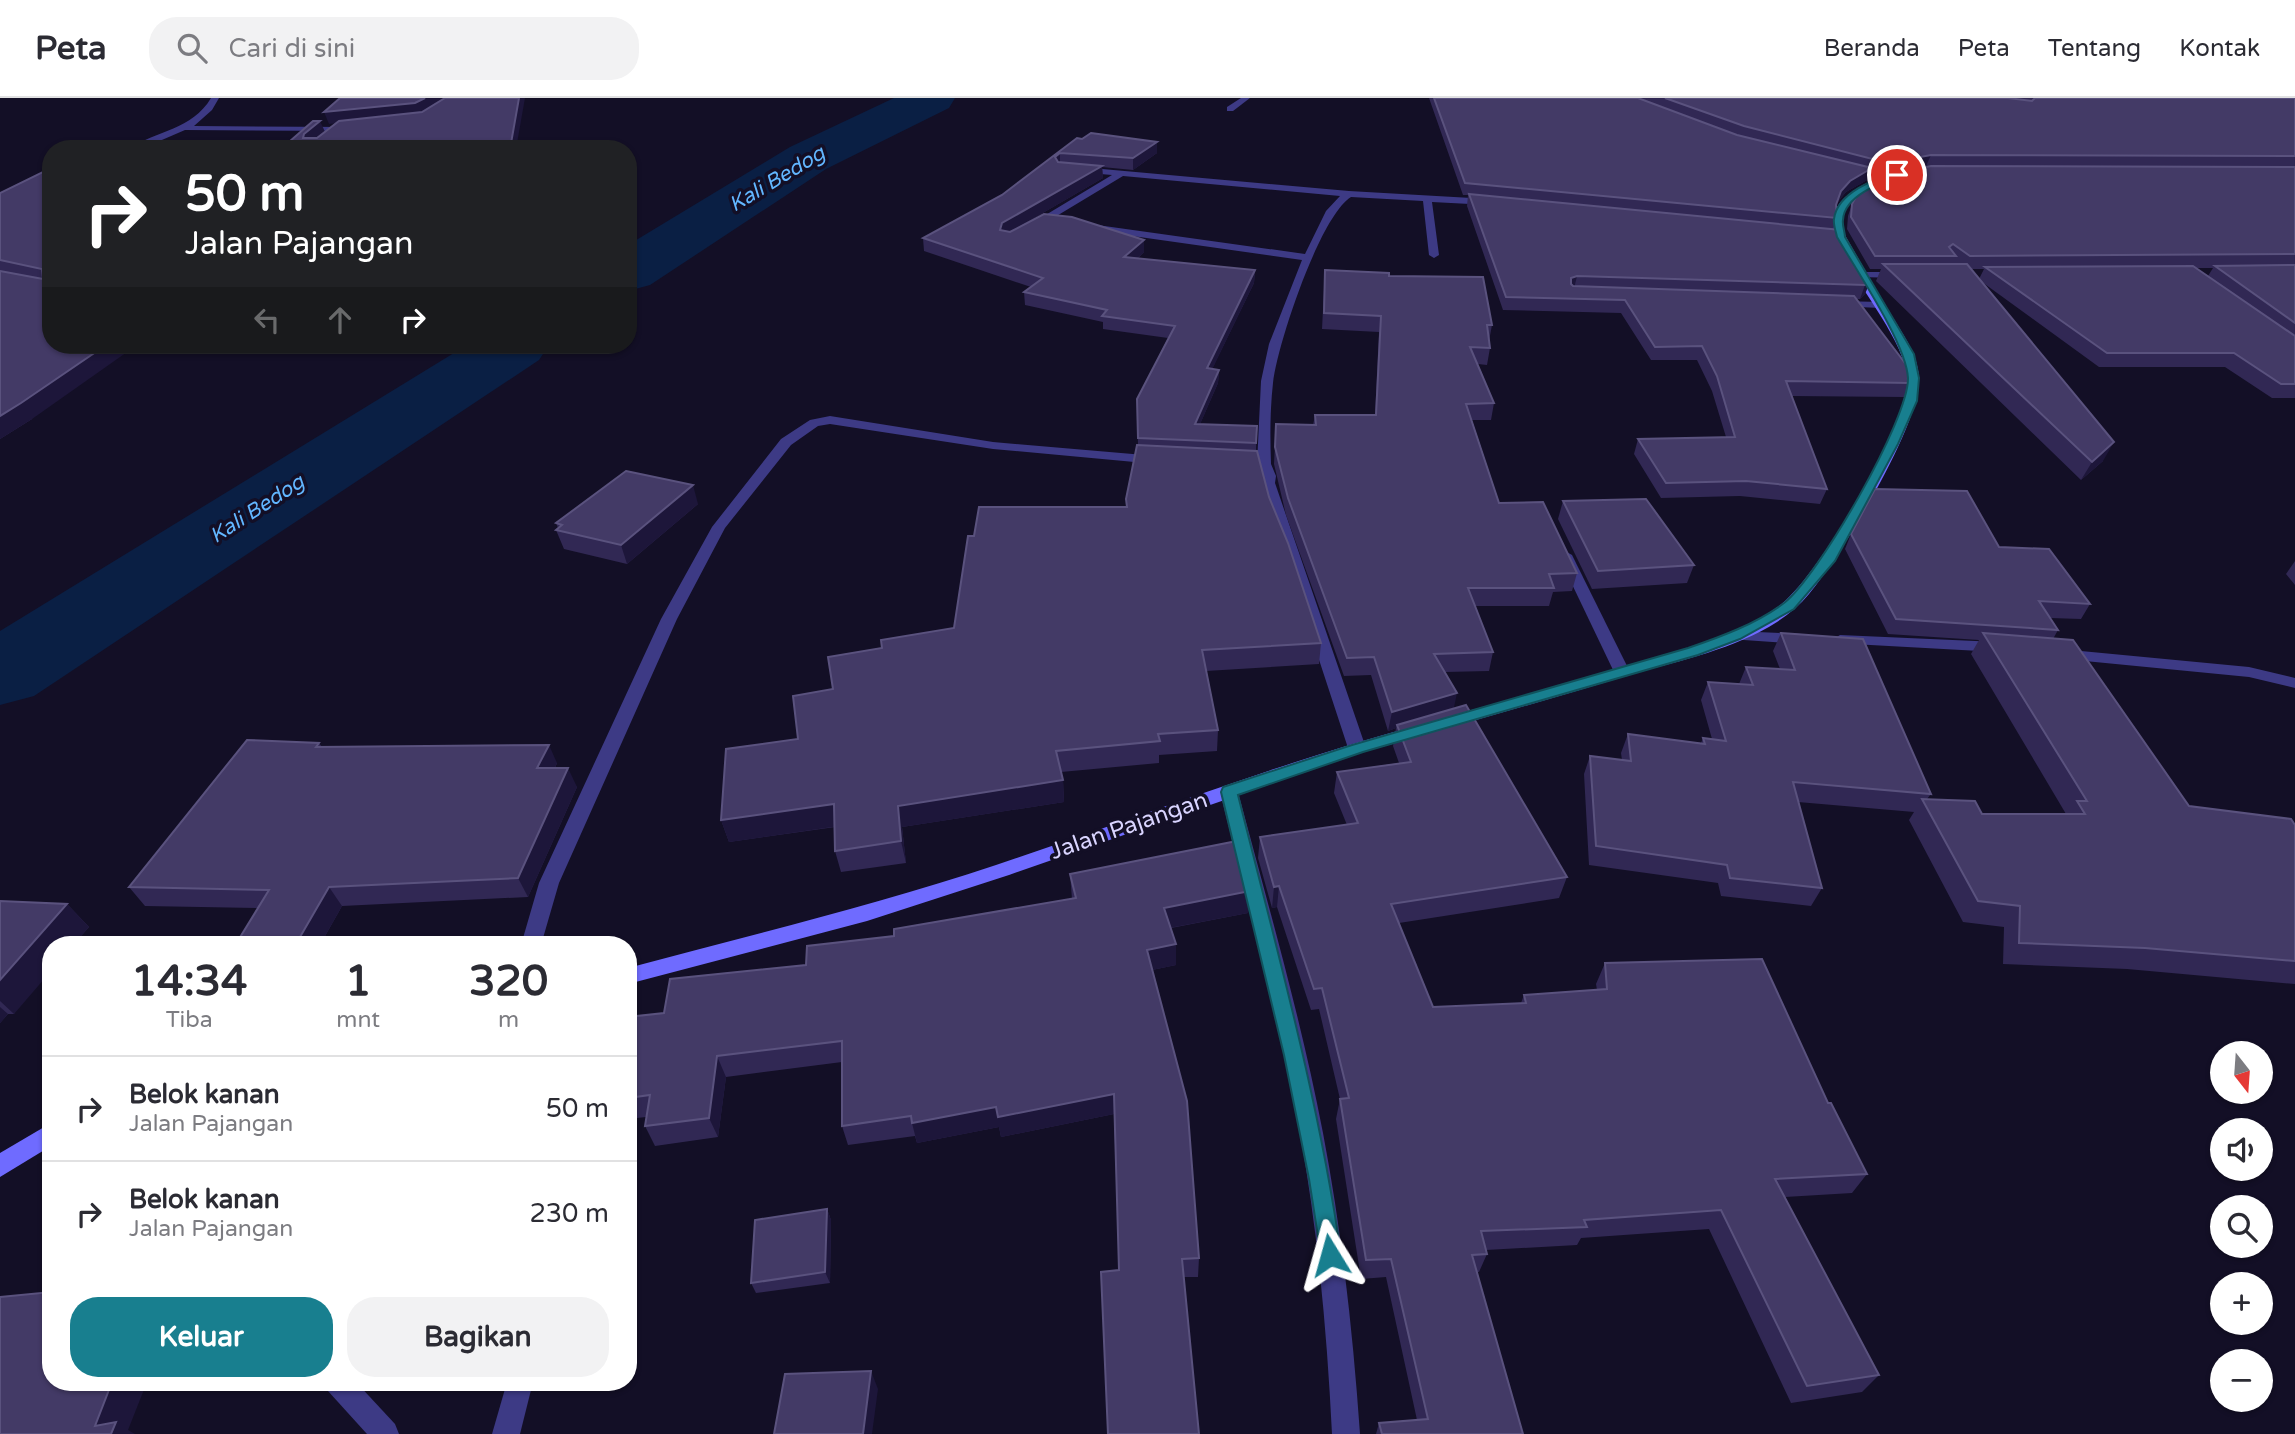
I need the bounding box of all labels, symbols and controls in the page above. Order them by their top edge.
search box [149,17,639,80]
text: Peta [35,29,107,68]
icon: search [173,29,211,67]
text: Cari di sini [229,33,355,64]
text: Beranda [1824,34,1920,63]
text: Peta [1958,34,2010,63]
text: Tentang [2048,34,2141,63]
text: Kontak [2179,34,2260,63]
water label: Kali Bedog [725,140,831,217]
pin [1867,145,1927,205]
icon: arrive [1878,156,1916,194]
text: 50 m [185,165,304,224]
icon: right [70,168,161,259]
text: Jalan Pajangan [185,225,414,263]
icon: left [248,301,286,339]
icon: ahead [321,301,359,339]
icon: right [394,301,432,339]
water label: Kali Bedog [205,468,310,549]
street label: Jalan Pajangan [1047,786,1211,866]
text: 14:34 [131,956,247,1007]
text: 1 [345,956,371,1007]
text: 320 [469,956,548,1007]
text: Tiba [166,1006,213,1034]
text: mnt [336,1006,380,1034]
text: m [498,1006,519,1034]
north arrow [2210,1041,2273,1104]
map controls [2210,1041,2273,1412]
text: Belok kanan [129,1079,280,1110]
icon: right [70,1090,108,1128]
text: 50 m [546,1093,609,1124]
text: Jalan Pajangan [129,1110,293,1138]
button: sound [2210,1118,2273,1181]
text: Belok kanan [129,1184,280,1215]
icon: right [70,1195,108,1233]
button: search [2210,1195,2273,1258]
text: 230 m [529,1198,609,1229]
text: Jalan Pajangan [129,1215,293,1243]
position arrow [1293,1218,1367,1292]
button: + [2210,1272,2273,1335]
button: Keluar [70,1297,333,1377]
button: Bagikan [347,1297,609,1377]
button: − [2210,1349,2273,1412]

